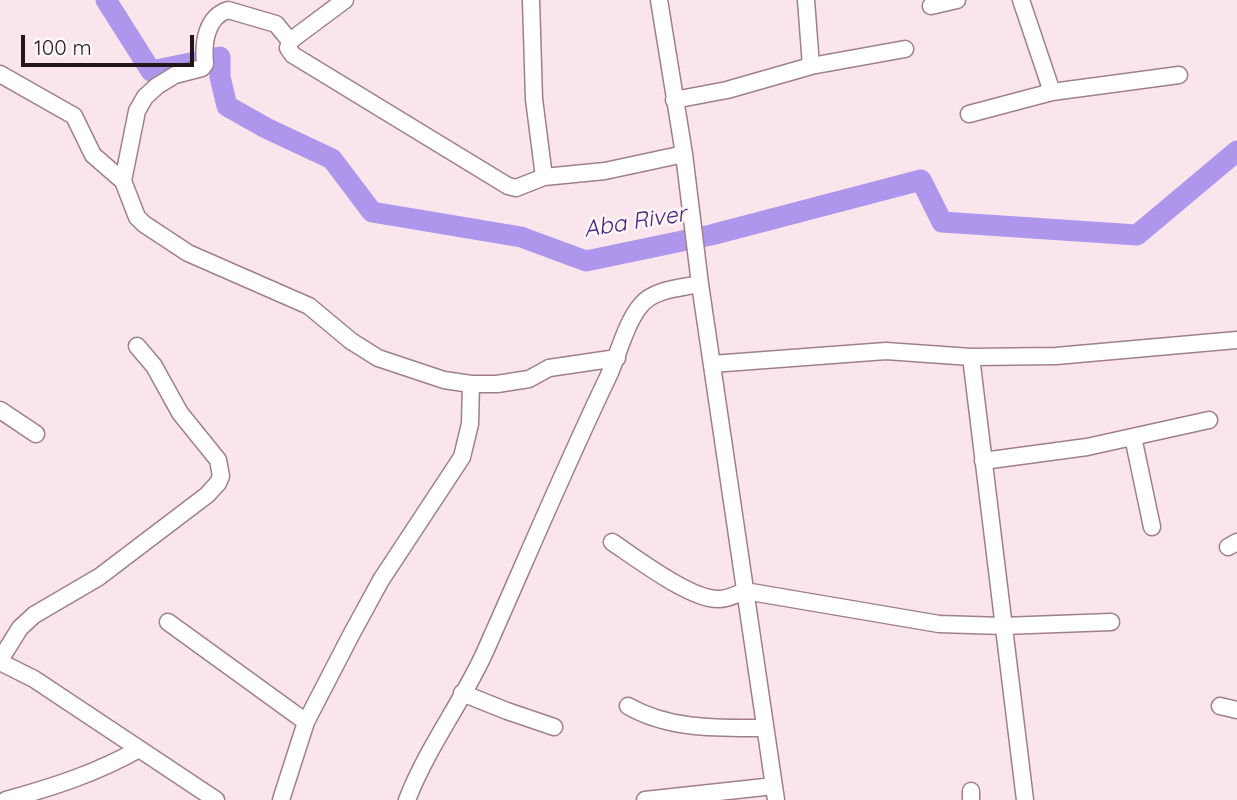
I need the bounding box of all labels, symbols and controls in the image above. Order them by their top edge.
scale bar [24,21,198,65]
text: 100 m [34,34,92,60]
water label: Aba River [582,200,688,244]

